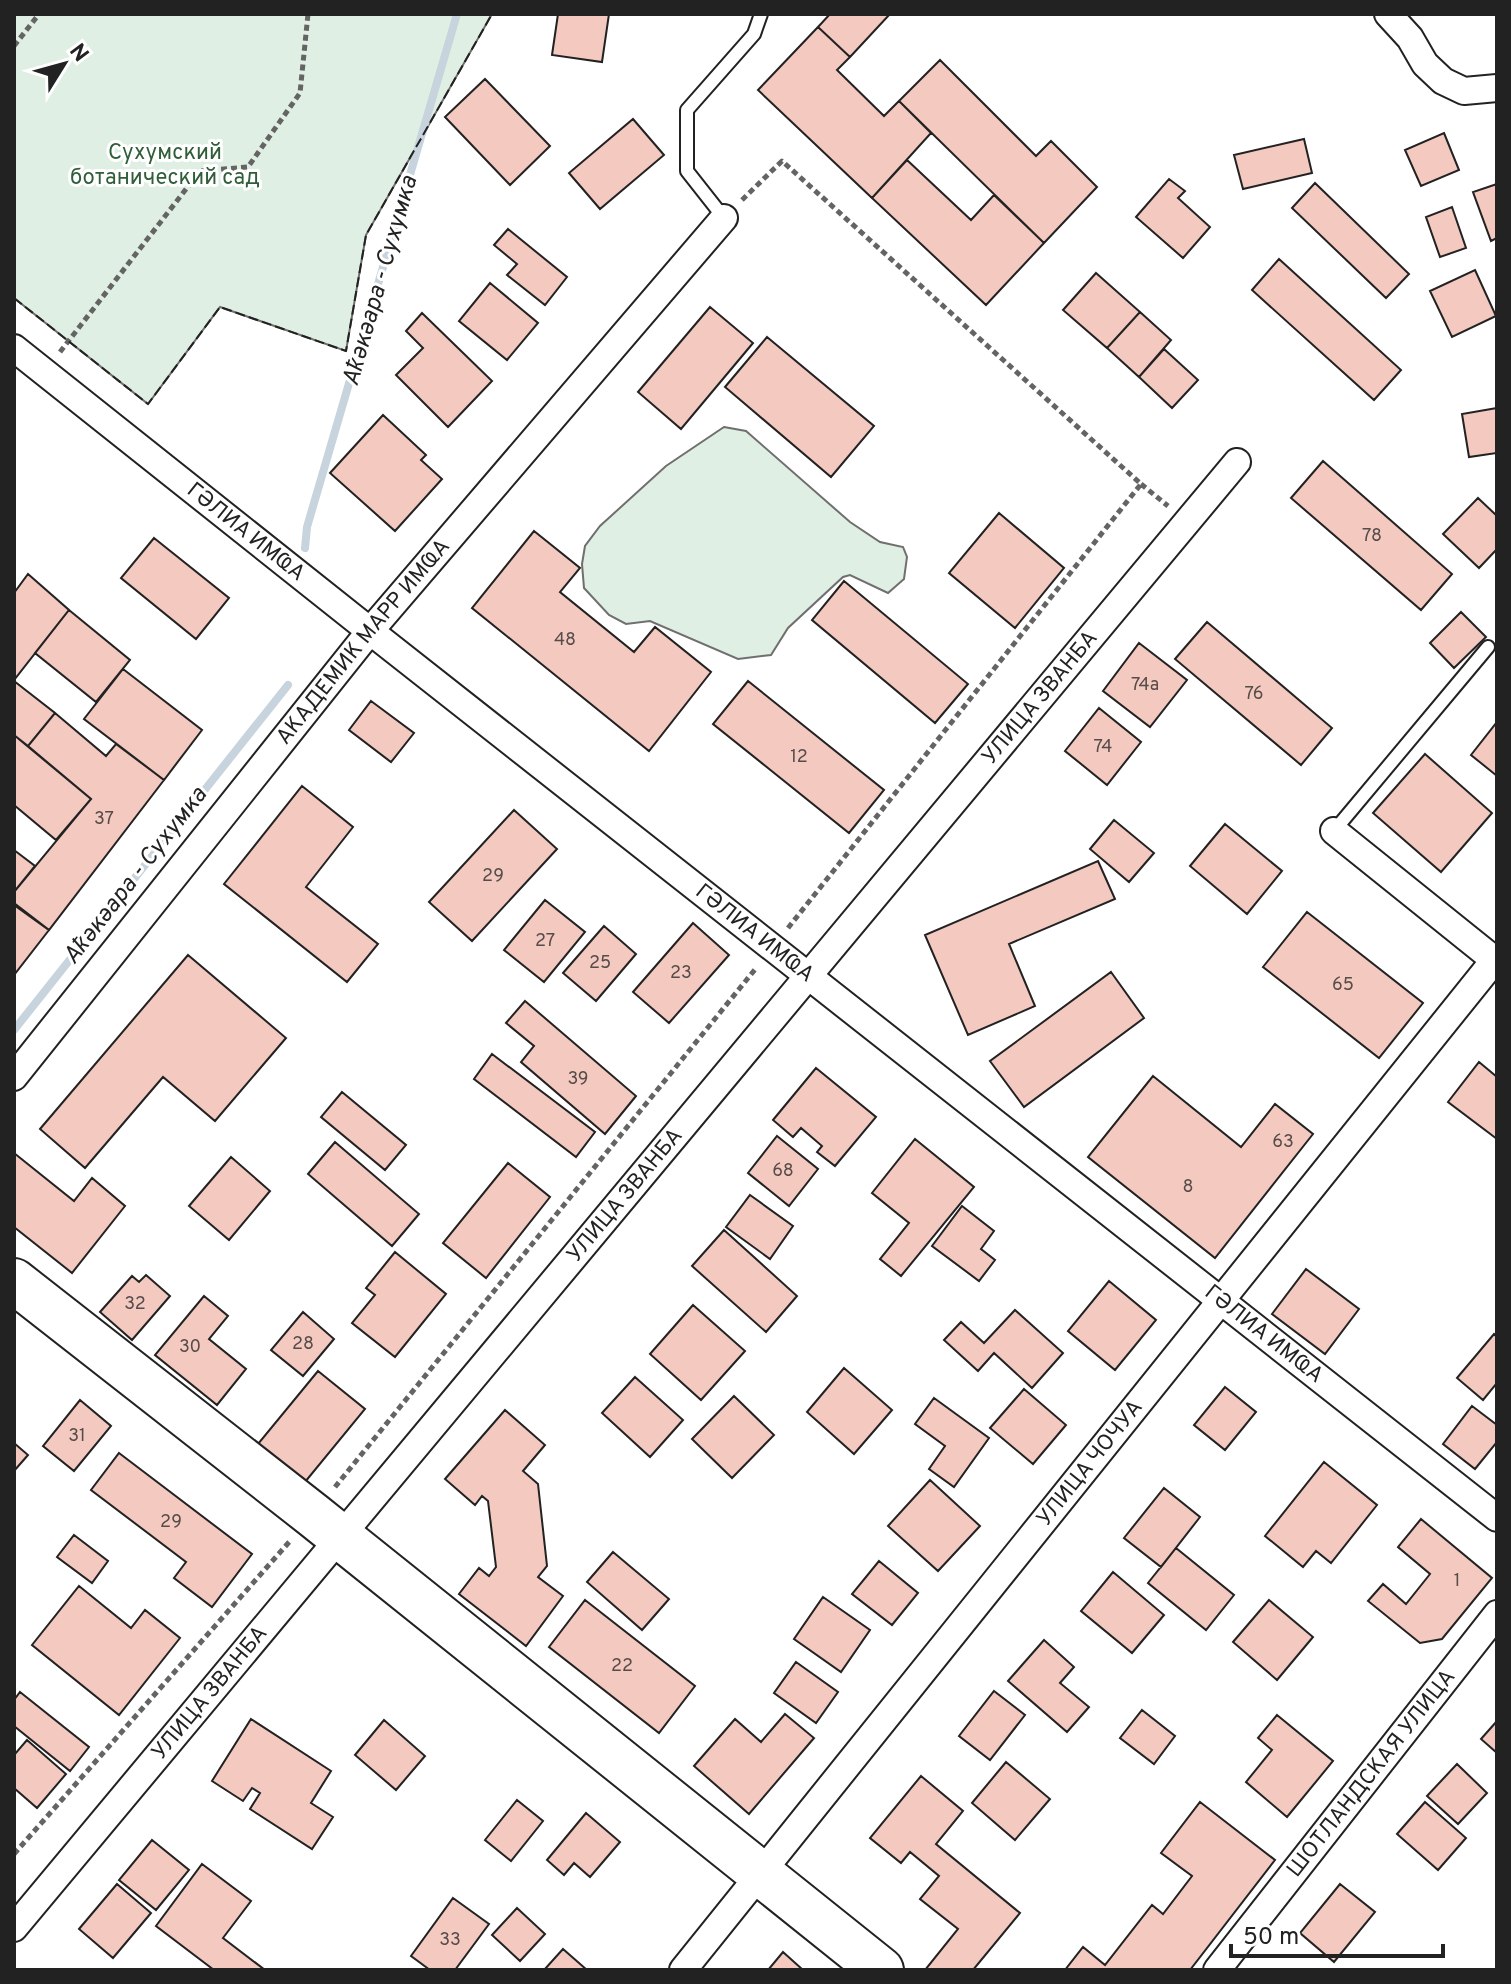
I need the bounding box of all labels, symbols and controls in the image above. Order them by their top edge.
north arrow [24,24,104,104]
text: N [62,39,94,68]
park label: Сухумский ботанический сад [70,140,260,192]
water label: Аҟәкәара - Сухумка [337,172,425,389]
street label: ГӘЛИА ИМҨА [181,477,310,587]
house number: 78 [1362,525,1382,548]
street label: АКАДЕМИК МАРР ИМҨА [271,534,456,750]
street label: УЛИЦА ЗВАНБА [977,625,1104,770]
house number: 48 [554,629,576,652]
house number: 74а [1131,674,1159,697]
house number: 76 [1244,683,1264,706]
house number: 74 [1094,736,1112,759]
house number: 12 [790,746,808,769]
water label: Аҟәкәара - Сухумка [57,781,215,971]
house number: 37 [94,808,114,831]
house number: 29 [482,865,504,888]
street label: ГӘЛИА ИМҨА [690,879,819,989]
house number: 27 [535,930,555,953]
house number: 25 [589,952,611,975]
house number: 23 [670,962,692,985]
house number: 65 [1332,974,1354,997]
house number: 39 [567,1068,589,1091]
street label: УЛИЦА ЗВАНБА [561,1123,689,1268]
house number: 63 [1272,1131,1294,1154]
house number: 68 [772,1160,794,1183]
house number: 8 [1183,1176,1194,1199]
street label: ГӘЛИА ИМҨА [1199,1279,1328,1389]
house number: 32 [124,1293,146,1316]
house number: 28 [292,1333,314,1356]
house number: 30 [179,1336,201,1359]
street label: УЛИЦА ЧОЧУА [1031,1395,1149,1532]
house number: 31 [68,1425,86,1448]
house number: 29 [160,1511,182,1534]
house number: 1 [1454,1570,1460,1593]
street label: УЛИЦА ЗВАНБА [146,1621,274,1766]
house number: 22 [611,1655,633,1678]
street label: ШОТЛАНДСКАЯ УЛИЦА [1281,1664,1462,1883]
scale bar [1231,1908,1443,1958]
text: 50 m [1243,1923,1299,1953]
house number: 33 [439,1929,461,1952]

